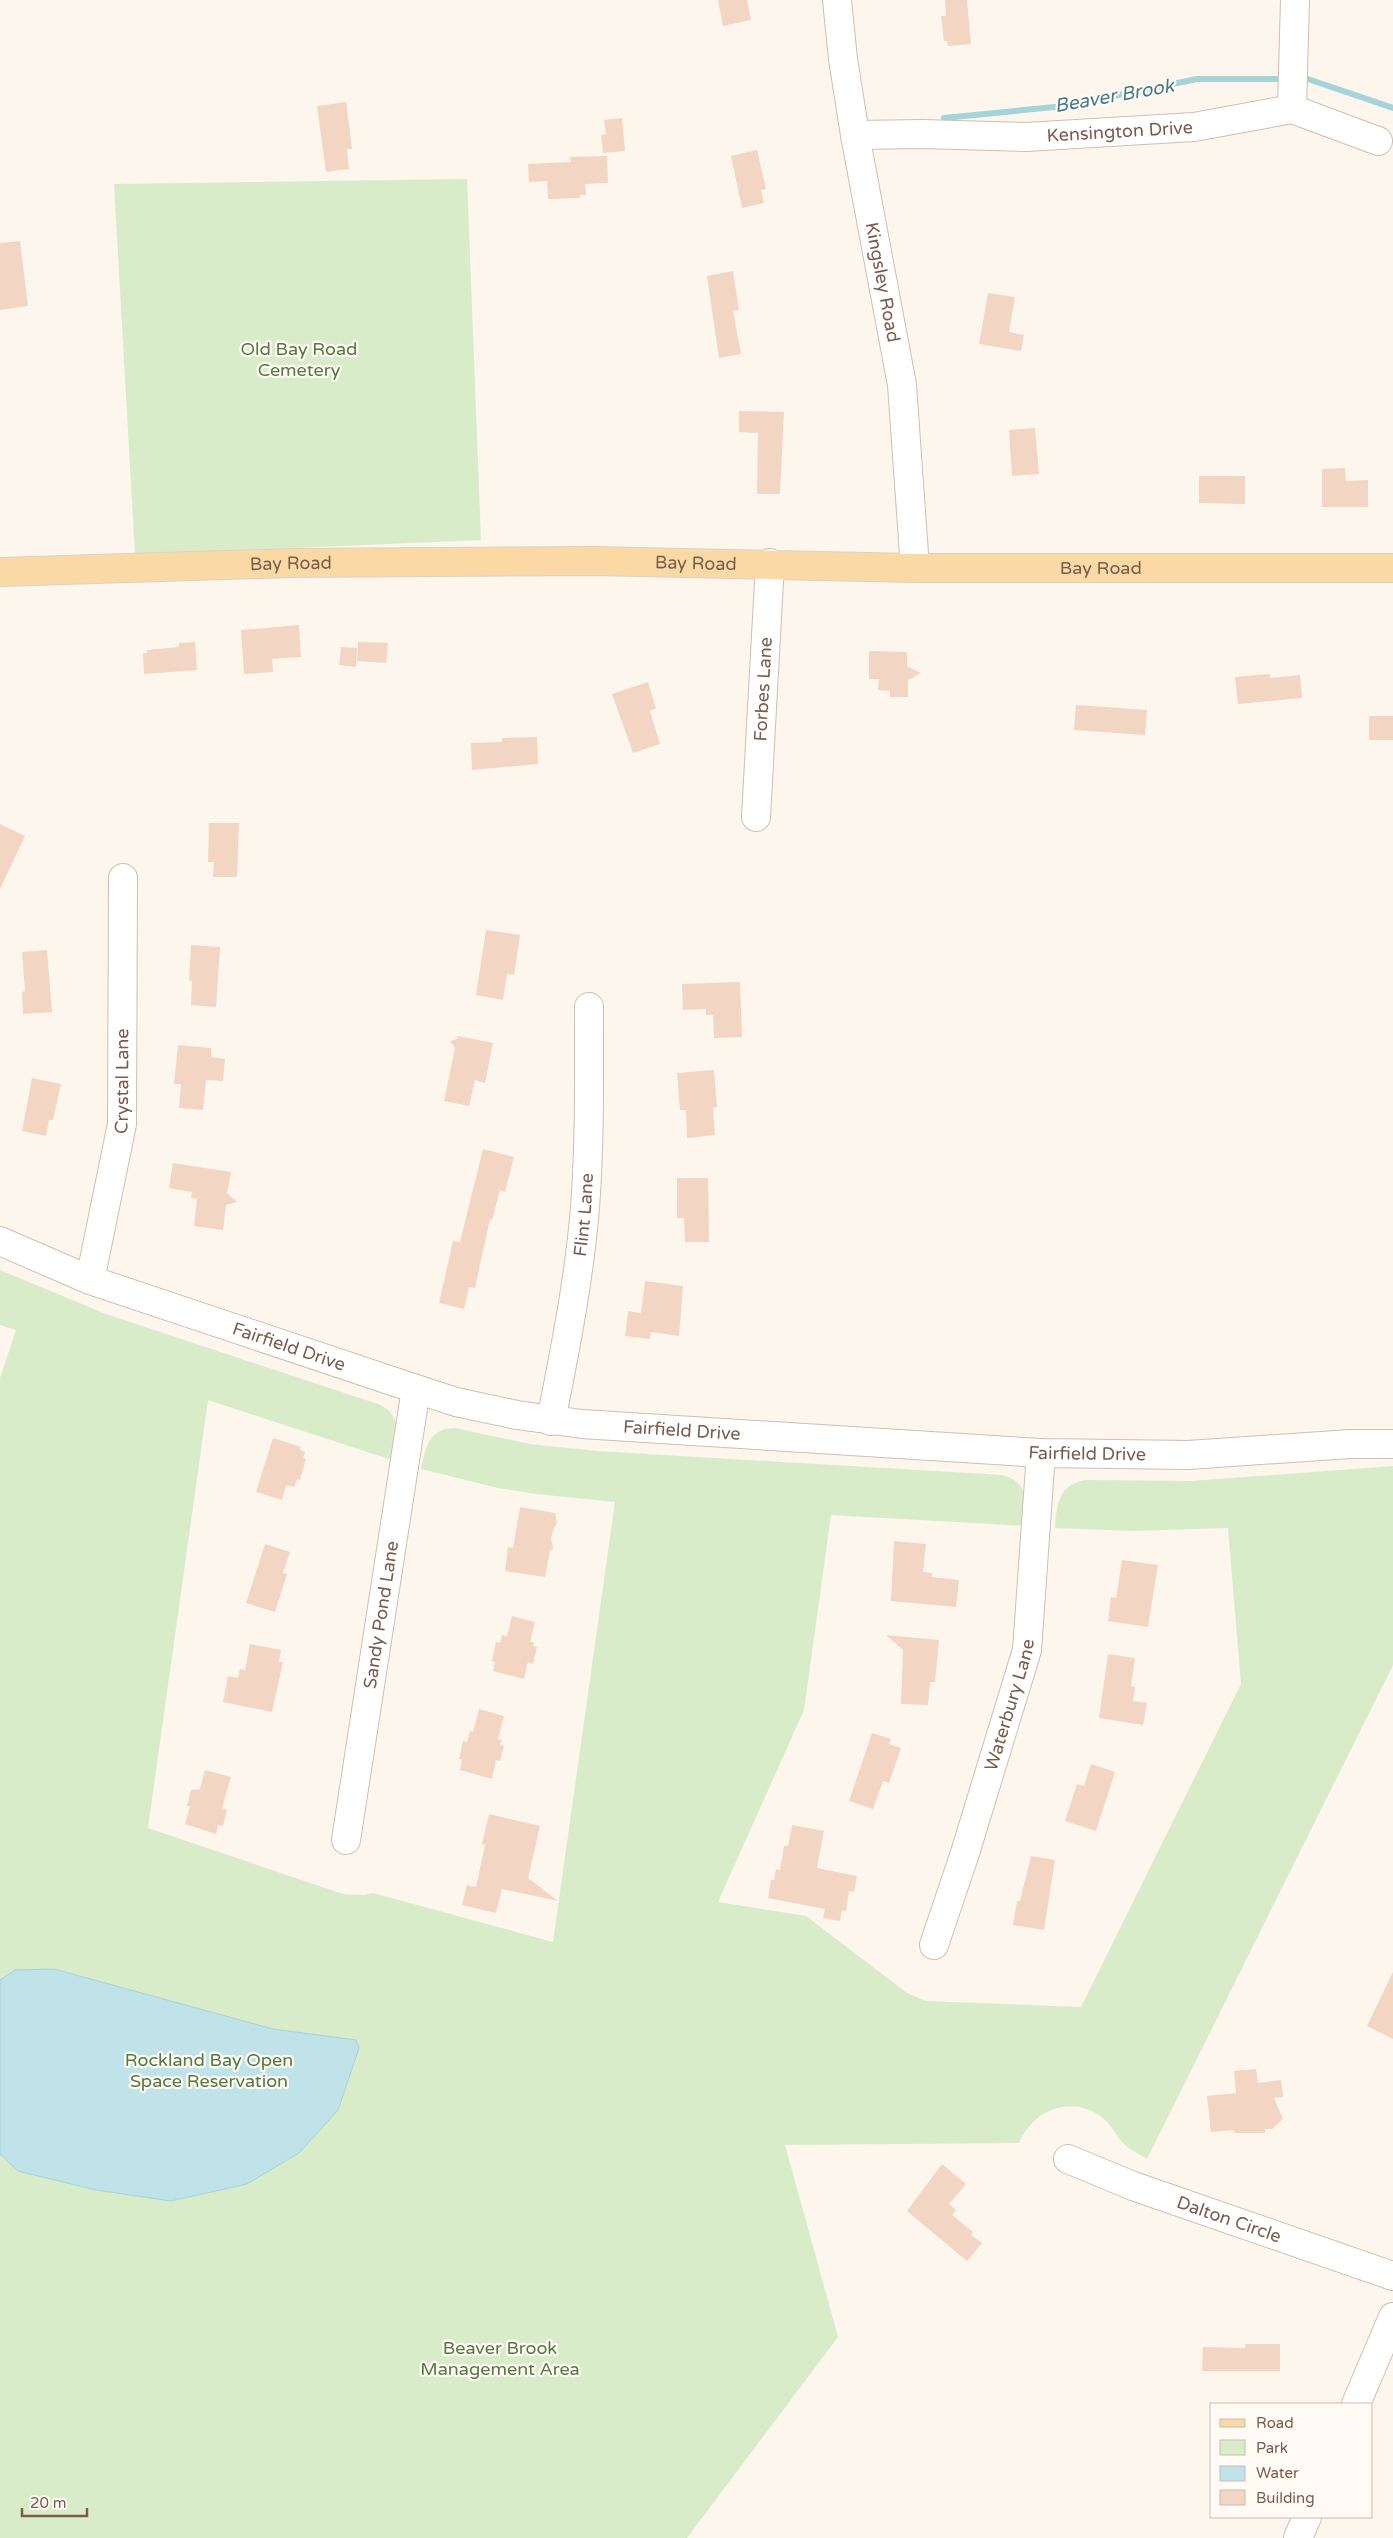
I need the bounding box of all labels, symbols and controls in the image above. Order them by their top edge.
water label: Beaver Brook [1053,74,1177,117]
street label: Kensington Drive [1046,116,1194,147]
street label: Kingsley Road [861,220,905,344]
park label: Old Bay Road Cemetery [241,338,357,381]
street label: Bay Road [655,551,737,575]
street label: Bay Road [250,552,332,575]
street label: Bay Road [1060,557,1142,579]
street label: Forbes Lane [749,636,777,742]
street label: Crystal Lane [109,1029,133,1136]
street label: Flint Lane [569,1172,598,1258]
street label: Fairfield Drive [230,1317,348,1376]
street label: Fairfield Drive [623,1416,741,1445]
street label: Fairfield Drive [1028,1441,1146,1465]
street label: Sandy Pond Lane [359,1539,403,1690]
street label: Waterbury Lane [980,1638,1039,1773]
park label: Rockland Bay Open Space Reservation [125,2049,293,2092]
street label: Dalton Circle [1174,2191,1284,2248]
park label: Beaver Brook Management Area [420,2337,580,2380]
legend [1210,2403,1373,2518]
text: Road [1256,2414,1294,2432]
text: Park [1256,2439,1288,2457]
text: Water [1256,2464,1299,2482]
scale bar [22,2486,88,2518]
text: Building [1256,2489,1315,2507]
text: 20 m [30,2494,67,2512]

